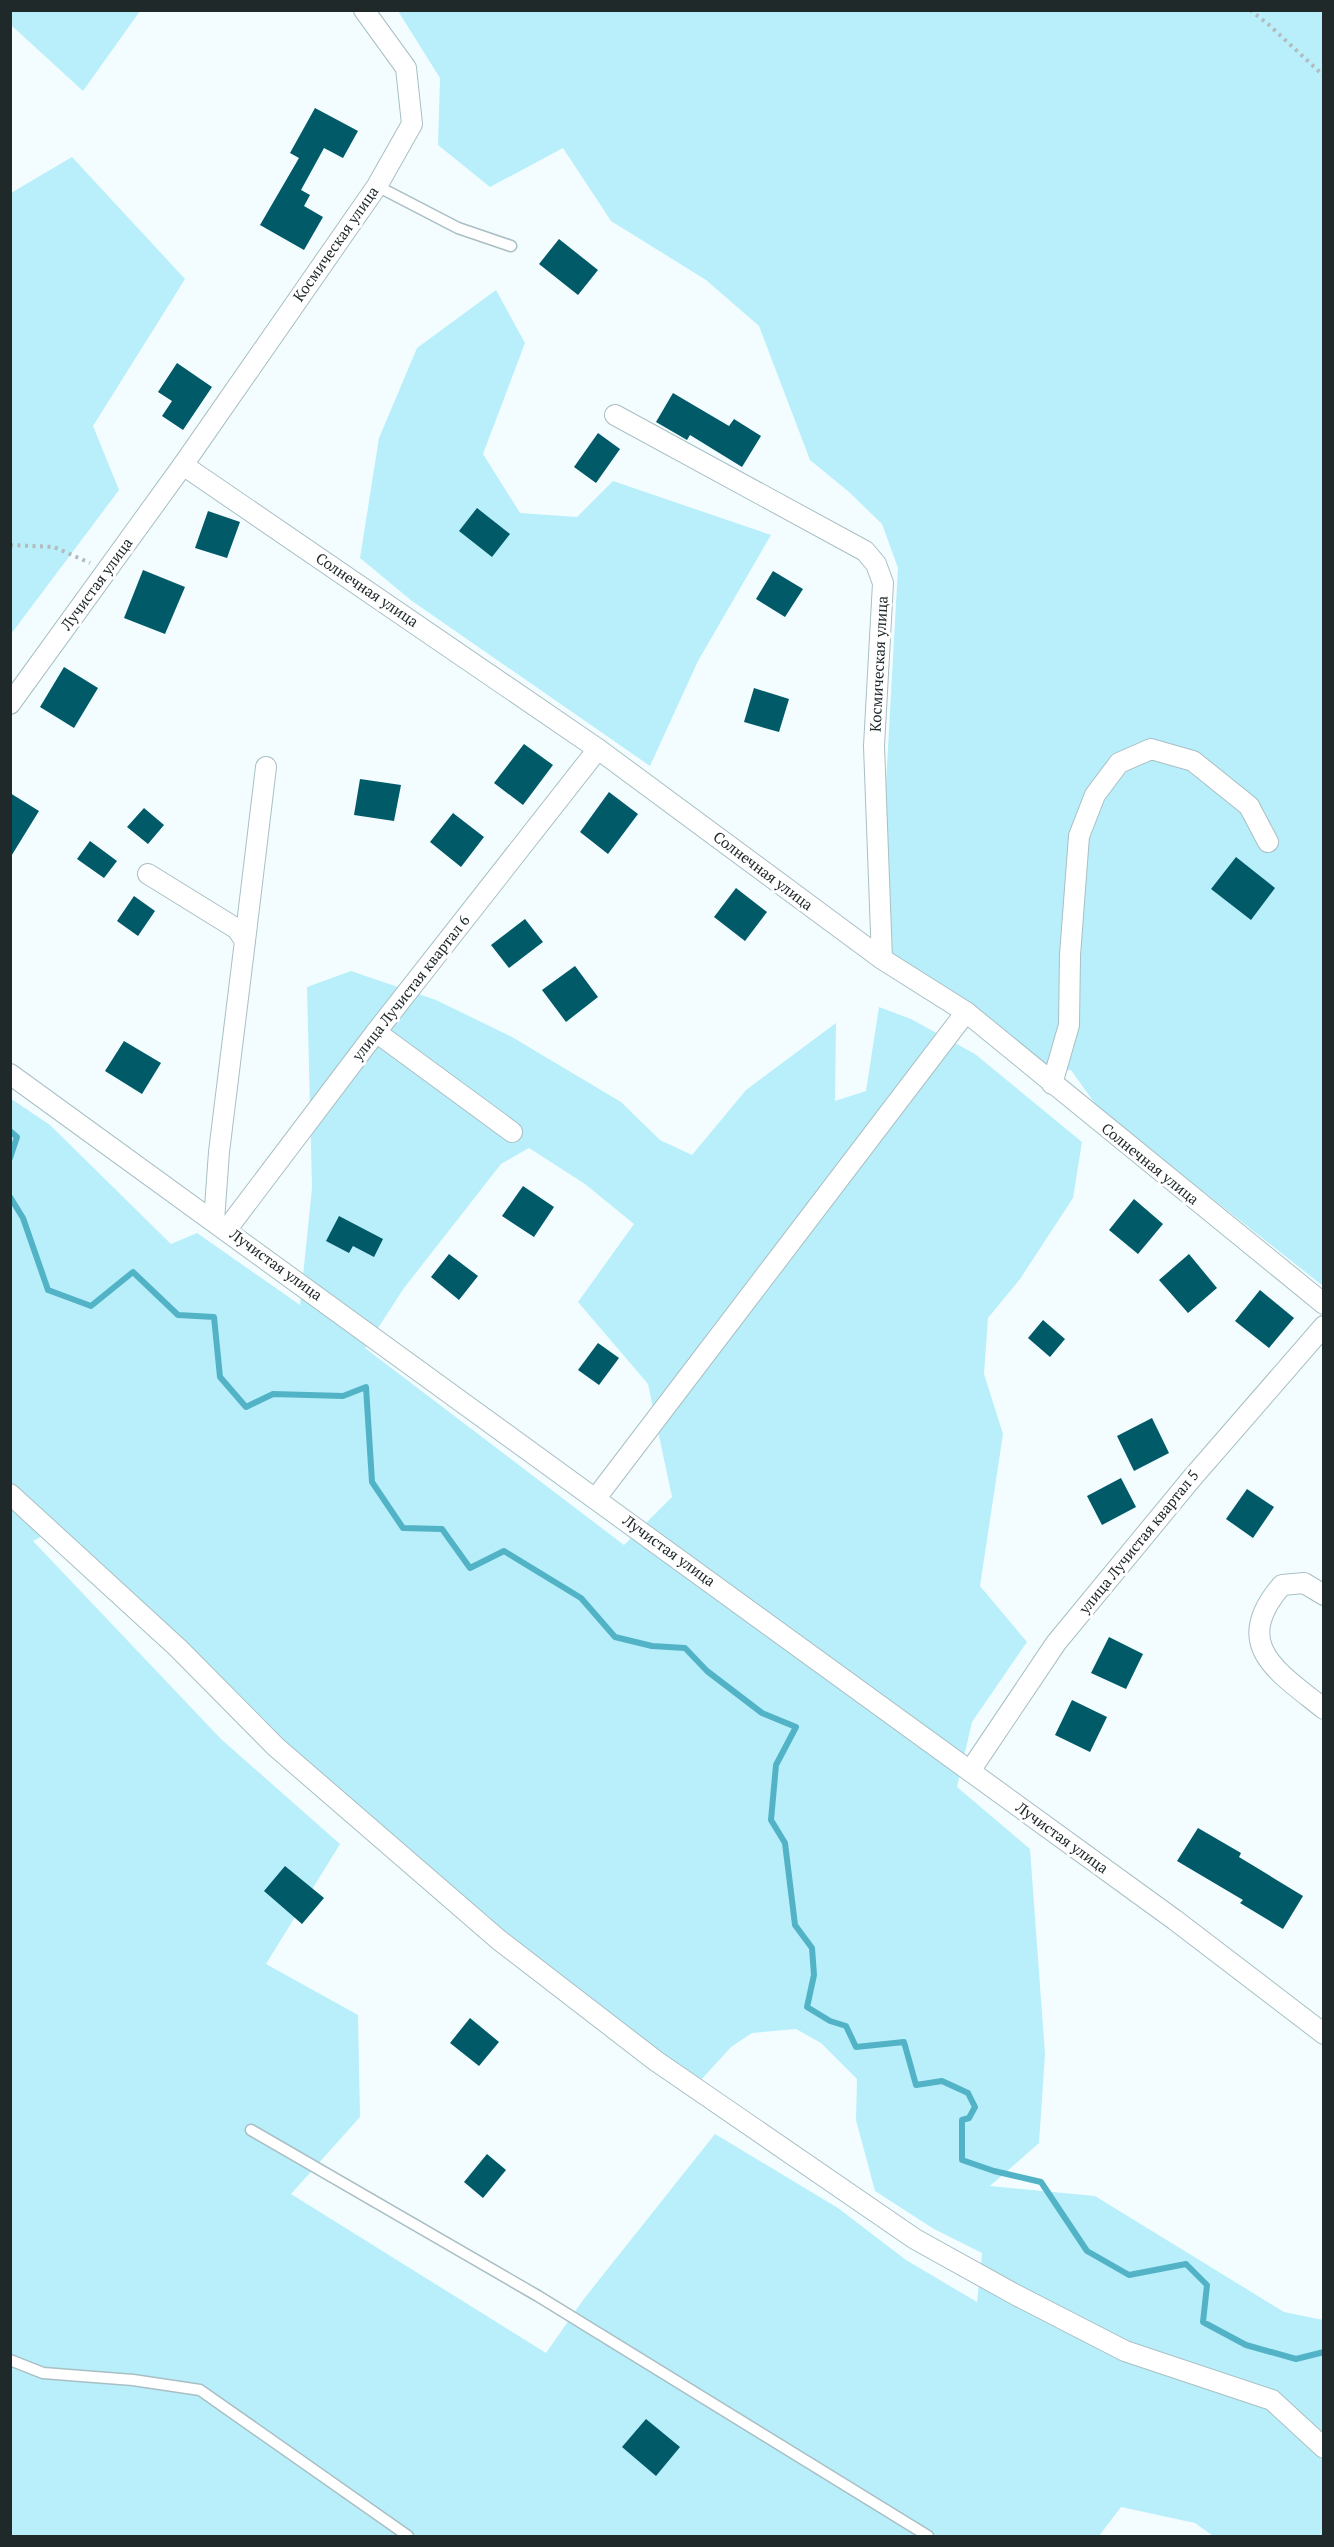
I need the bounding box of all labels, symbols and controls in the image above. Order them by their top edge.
street label: Космическая улица [288,182,383,305]
street label: Лучистая улица [55,533,137,634]
street label: Солнечная улица [312,547,423,631]
street label: Космическая улица [864,595,892,732]
street label: Солнечная улица [710,826,818,915]
street label: улица Лучистая квартал 6 [346,910,473,1065]
street label: Солнечная улица [1098,1118,1204,1209]
street label: Лучистая улица [226,1223,327,1305]
street label: улица Лучистая квартал 5 [1073,1465,1203,1618]
street label: Лучистая улица [619,1509,720,1591]
street label: Лучистая улица [1012,1796,1113,1878]

